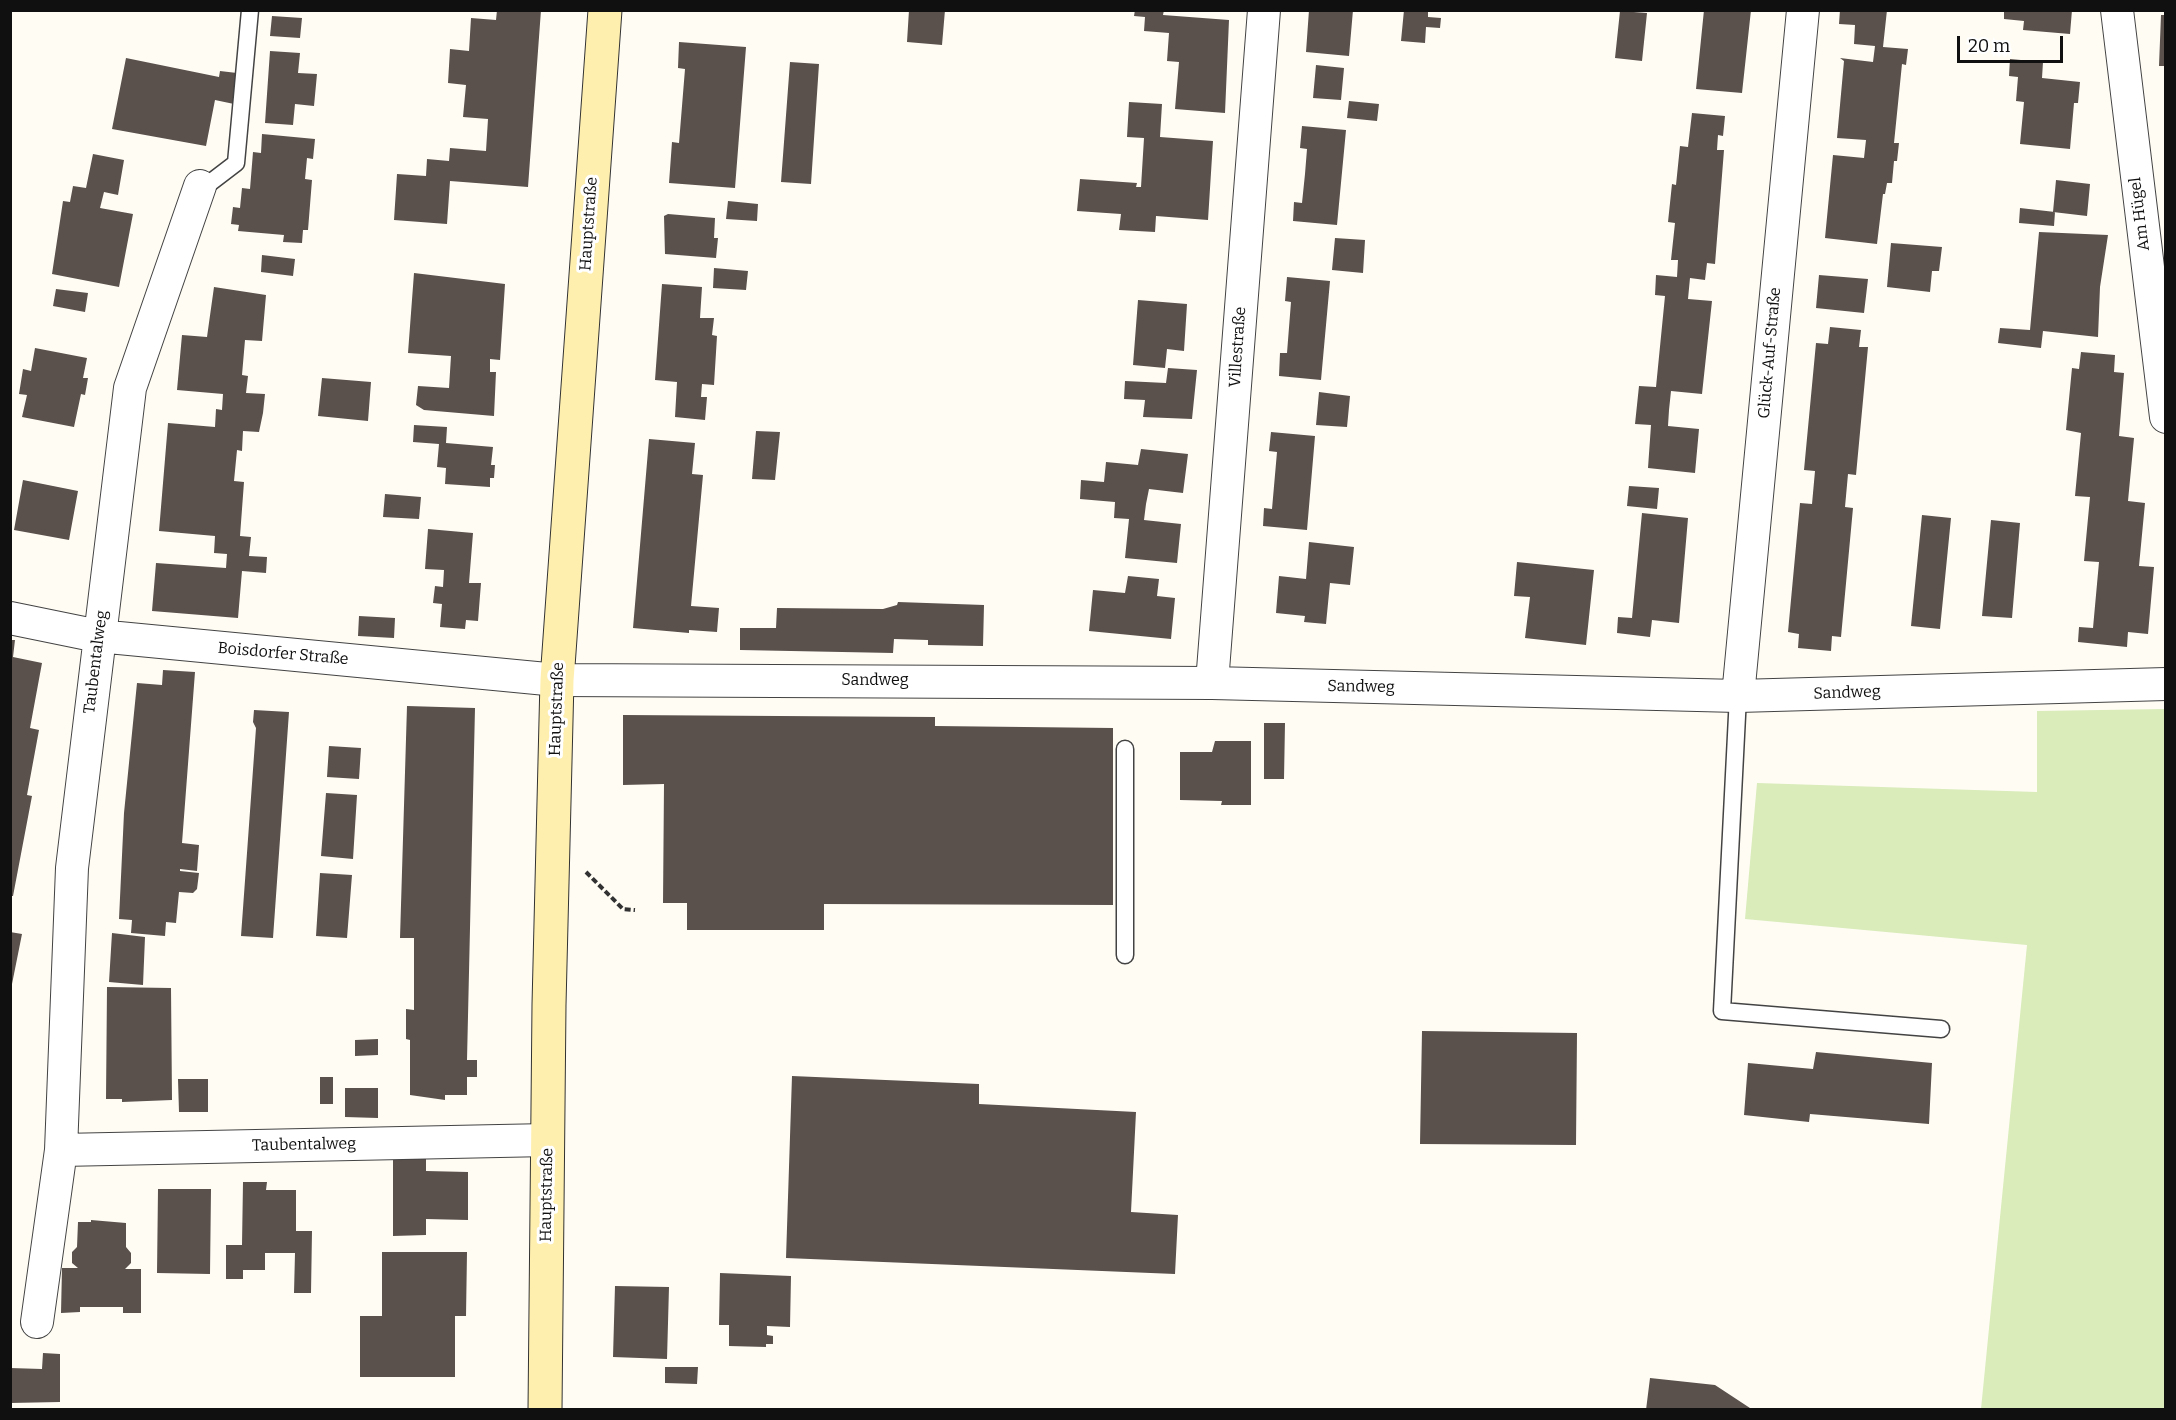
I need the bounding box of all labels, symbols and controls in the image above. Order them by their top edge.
scale bar [1960,24,2066,62]
text: 20 m [1968,35,2010,57]
street label: Hauptstraße [576,176,602,272]
street label: Am Hügel [2126,176,2154,252]
street label: Glück-Auf-Straße [1755,286,1785,420]
street label: Villestraße [1226,306,1250,388]
street label: Taubentalweg [80,609,112,715]
street label: Boisdorfer Straße [217,639,349,669]
street label: Hauptstraße [546,662,568,756]
street label: Sandweg [841,671,909,691]
street label: Sandweg [1327,677,1395,697]
street label: Sandweg [1813,682,1881,704]
street label: Taubentalweg [252,1134,356,1156]
street label: Hauptstraße [537,1148,557,1242]

